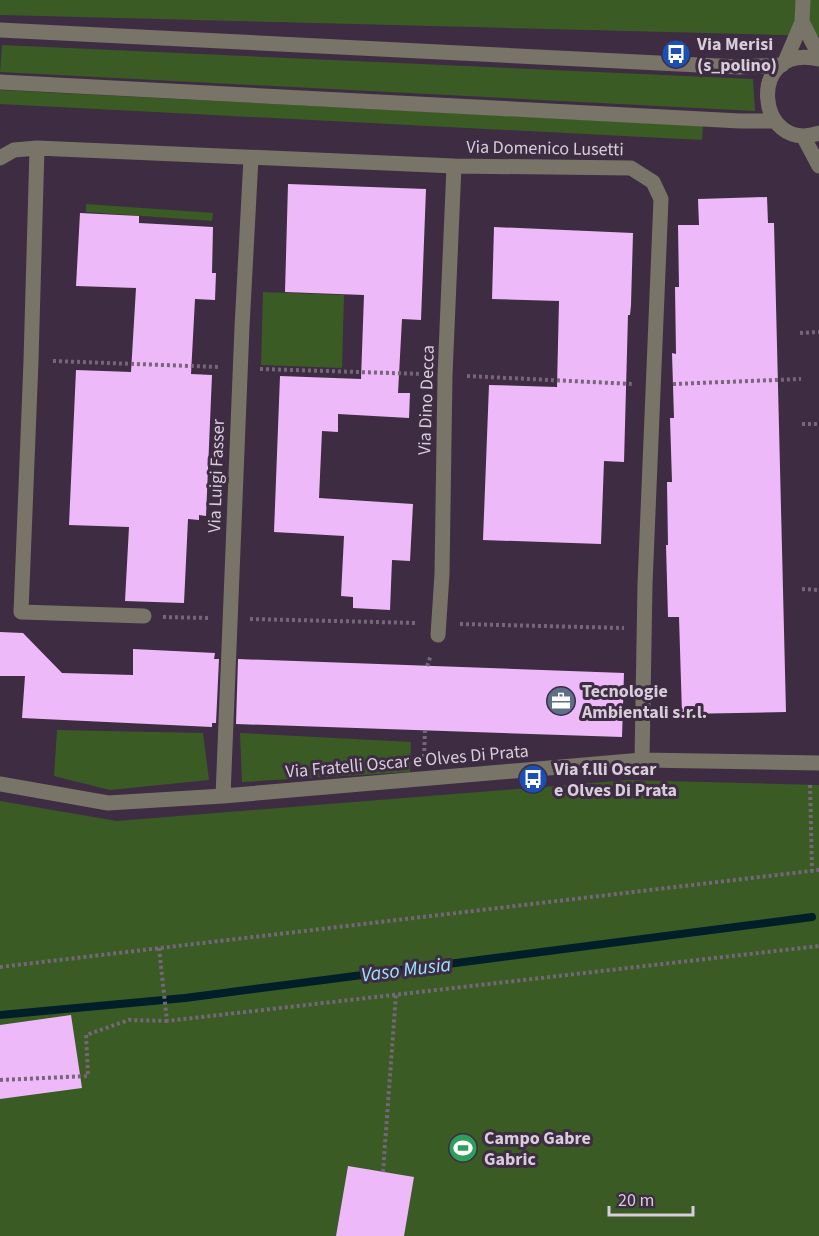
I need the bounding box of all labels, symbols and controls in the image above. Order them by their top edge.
place label: Via Merisi (s_polino) [696,32,777,78]
bus stop icon: Via Merisi (s_polino) [660,38,692,70]
street label: Via Domenico Lusetti [466,135,624,162]
street label: Via Dino Decca [412,345,441,455]
street label: Via Luigi Fasser [202,418,231,533]
place label: Tecnologie Ambientali s.r.l. [581,679,707,725]
office icon: Tecnologie Ambientali s.r.l. [545,685,577,717]
street label: Via Fratelli Oscar e Olves Di Prata [284,738,530,785]
place label: Via f.lli Oscar e Olves Di Prata [553,757,677,803]
bus stop icon: Via f.lli Oscar e Olves Di Prata [517,763,549,795]
water label: Vaso Musia [360,951,453,989]
place label: Campo Gabre Gabric [484,1126,591,1172]
sports icon: Campo Gabre Gabric [447,1132,479,1164]
scale bar [609,1179,693,1217]
text: 20 m [618,1188,654,1213]

